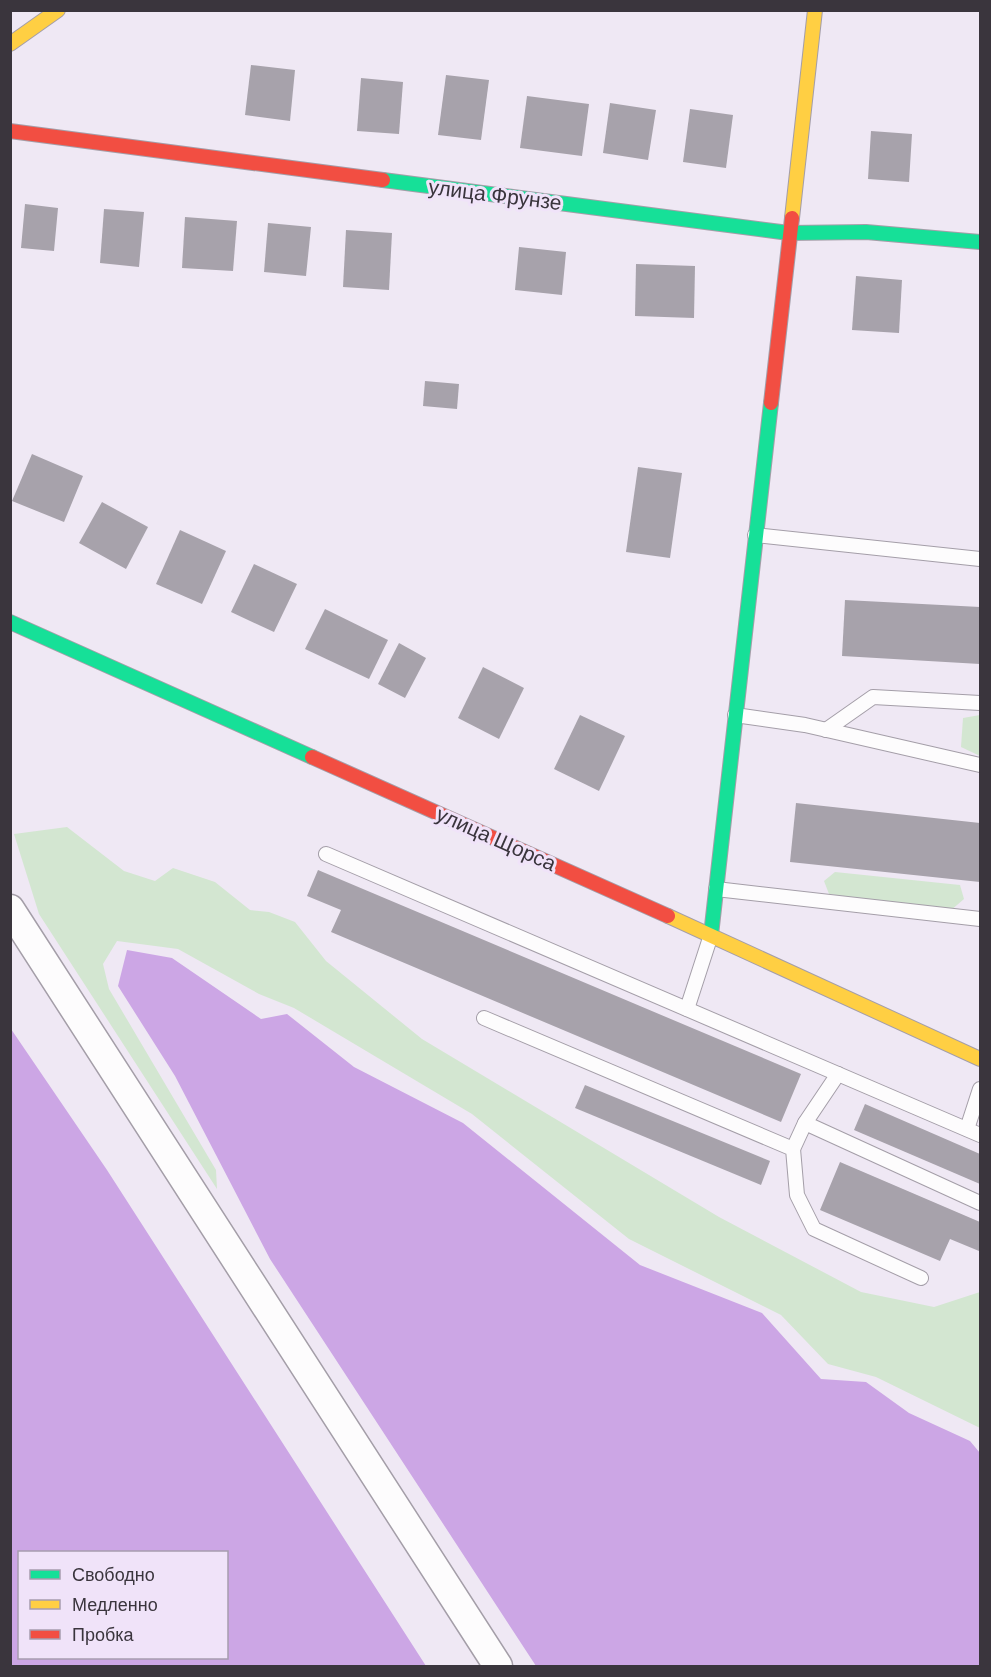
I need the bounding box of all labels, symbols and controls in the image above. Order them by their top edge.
street label: улица Фрунзе [427,173,563,217]
street label: улица Щорса [432,800,561,878]
legend [18,1551,228,1659]
text: Свободно [72,1563,155,1587]
text: Медленно [72,1593,158,1617]
text: Пробка [72,1623,135,1647]

